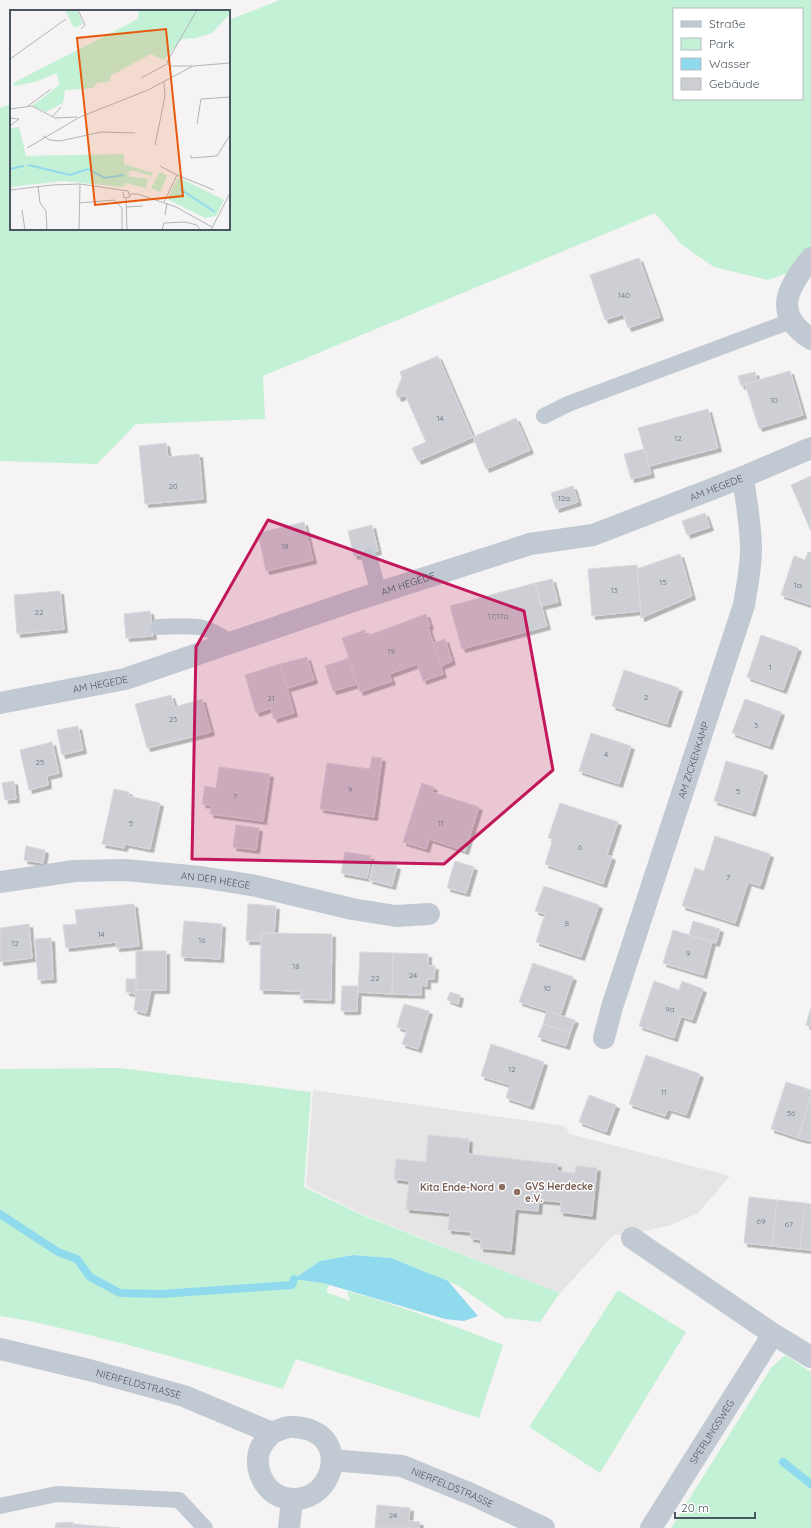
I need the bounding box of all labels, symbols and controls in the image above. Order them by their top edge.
legend [673,8,803,100]
inset map [10,10,230,230]
text: Straße [709,16,746,31]
text: Park [709,36,734,51]
text: Wasser [709,56,751,71]
text: Gebäude [709,76,760,91]
house number: 140 [618,290,630,300]
house number: 10 [770,395,778,405]
house number: 14 [436,413,444,423]
house number: 12 [674,433,682,443]
street label: AM HEGEDE [688,472,745,504]
house number: 20 [168,481,178,491]
house number: 12a [558,493,570,503]
house number: 18 [281,541,289,551]
street label: AM HEGEDE [380,569,437,599]
house number: 15 [659,577,667,587]
house number: 1a [794,580,802,590]
house number: 13 [610,585,618,595]
house number: 22 [35,607,44,617]
house number: 17;17a [488,611,508,621]
house number: 19 [387,646,395,656]
house number: 1 [769,662,772,672]
street label: AM HEGEDE [72,673,129,696]
house number: 2 [644,692,649,702]
house number: 21 [267,693,275,703]
house number: 23 [169,714,177,724]
street label: AM ZICKENKAMP [675,720,712,800]
house number: 3 [754,720,758,730]
house number: 4 [604,749,608,759]
house number: 25 [36,757,44,767]
house number: 9 [348,784,353,794]
house number: 5 [736,786,740,796]
house number: 7 [233,791,237,801]
house number: 5 [129,818,133,828]
house number: 11 [438,818,444,828]
house number: 6 [578,842,583,852]
street label: AN DER HEEGE [180,869,252,892]
house number: 7 [726,872,730,882]
house number: 8 [565,918,569,928]
house number: 14 [97,929,105,939]
house number: 16 [198,935,206,945]
house number: 12 [11,938,19,948]
house number: 9 [686,948,691,958]
house number: 18 [292,961,300,971]
house number: 24 [409,970,417,980]
house number: 22 [371,973,380,983]
house number: 10 [543,983,551,993]
house number: 9a [665,1004,675,1014]
house number: 12 [508,1064,516,1074]
house number: 11 [661,1087,667,1097]
house number: 56 [787,1108,796,1118]
place label: GVS Herdecke e.V. [525,1180,593,1205]
place label: Kita Ende-Nord [420,1181,494,1194]
marker: Kita Ende-Nord [497,1182,507,1192]
marker: GVS Herdecke e.V. [512,1187,522,1197]
house number: 69 [757,1216,766,1226]
house number: 67 [785,1219,793,1229]
street label: NIERFELDSTRASSE [95,1366,183,1402]
street label: SPERLINGSWEG [687,1397,737,1467]
street label: NIERFELDSTRASSE [409,1465,496,1511]
scale bar [675,1494,755,1520]
text: 20 m [681,1500,709,1515]
house number: 24 [389,1510,397,1520]

